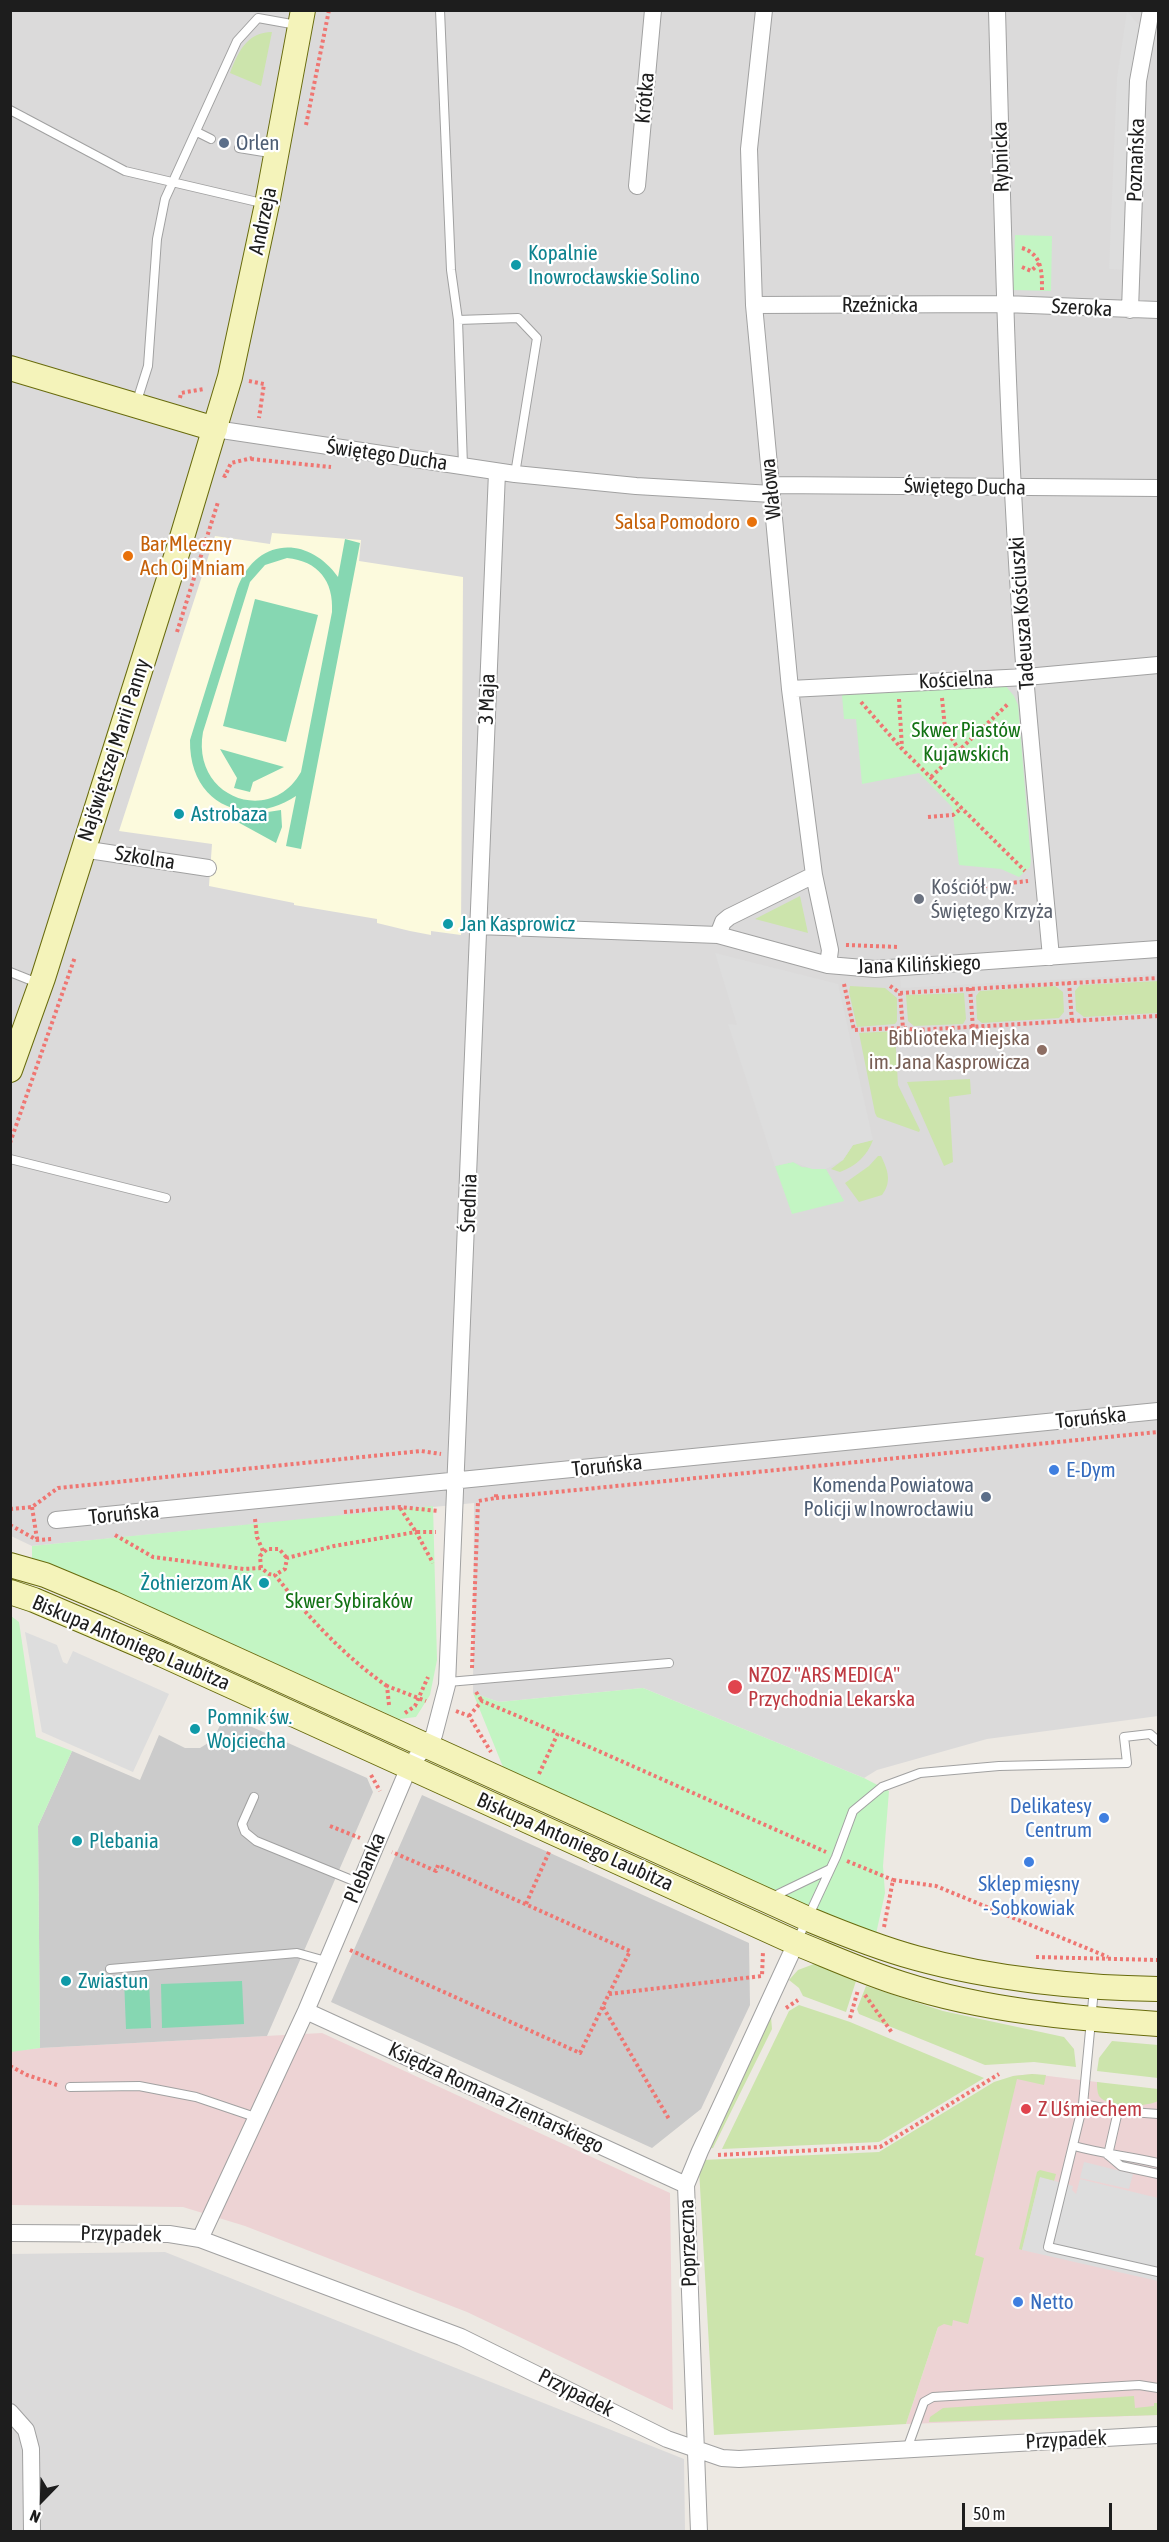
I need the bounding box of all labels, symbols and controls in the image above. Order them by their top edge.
street label: Krótka [630,71,660,125]
street label: Poznańska [1122,118,1150,202]
street label: Rybnicka [987,121,1015,193]
place label: Orlen [236,130,280,156]
marker: Orlen [217,136,231,150]
street label: Andrzeja [244,185,282,257]
place label: Kopalnie Inowrocławskie Solino [528,240,700,290]
marker: Kopalnie Inowrocławskie Solino [509,258,523,272]
street label: Rzeźnicka [842,292,918,318]
street label: Szeroka [1051,294,1113,322]
street label: Świętego Ducha [325,434,449,476]
street label: Wałowa [755,457,787,521]
street label: Świętego Ducha [904,473,1026,501]
place label: Salsa Pomodoro [615,509,740,535]
marker: Salsa Pomodoro [745,515,759,529]
place label: Bar Mleczny Ach Oj Mniam [140,531,245,581]
street label: Tadeusza Kościuszki [1004,536,1040,690]
marker: Bar Mleczny Ach Oj Mniam [121,549,135,563]
street label: Najświętszej Marii Panny [73,655,155,845]
street label: Kościelna [918,665,994,695]
street label: 3 Maja [474,673,500,725]
park label: Skwer Piastów Kujawskich [912,717,1020,767]
place label: Astrobaza [191,801,268,827]
marker: Astrobaza [172,807,186,821]
street label: Szkolna [113,841,177,875]
place label: Kościół pw. Świętego Krzyża [931,874,1053,924]
marker: Kościół pw. Świętego Krzyża [912,892,926,906]
place label: Jan Kasprowicz [460,911,575,937]
marker: Jan Kasprowicz [441,917,455,931]
street label: Jana Kilińskiego [857,950,981,980]
place label: Biblioteka Miejska im. Jana Kasprowicza [869,1025,1030,1075]
marker: Biblioteka Miejska im. Jana Kasprowicza [1035,1043,1049,1057]
street label: Średnia [455,1173,483,1233]
street label: Toruńska [1054,1402,1128,1434]
street label: Toruńska [570,1450,644,1482]
place label: E-Dym [1066,1457,1116,1483]
marker: E-Dym [1047,1463,1061,1477]
place label: Komenda Powiatowa Policji w Inowrocławiu [804,1472,974,1522]
marker: Komenda Powiatowa Policji w Inowrocławiu [979,1490,993,1504]
street label: Toruńska [87,1498,161,1530]
place label: Żołnierzom AK [141,1570,252,1596]
marker: Żołnierzom AK [257,1576,271,1590]
park label: Skwer Sybiraków [285,1588,413,1614]
street label: Biskupa Antoniego Laubitza [28,1590,234,1696]
place label: NZOZ "ARS MEDICA" Przychodnia Lekarska [748,1662,915,1712]
marker: NZOZ "ARS MEDICA" Przychodnia Lekarska [726,1678,744,1696]
place label: Pomnik św. Wojciecha [207,1704,292,1754]
marker: Pomnik św. Wojciecha [188,1722,202,1736]
street label: Biskupa Antoniego Laubitza [473,1787,677,1897]
place label: Delikatesy Centrum [1010,1793,1092,1843]
marker: Delikatesy Centrum [1097,1811,1111,1825]
place label: Plebania [89,1828,159,1854]
street label: Plebanka [339,1829,391,1907]
marker: Plebania [70,1834,84,1848]
marker: Sklep mięsny - Sobkowiak [1022,1855,1036,1869]
place label: Sklep mięsny - Sobkowiak [978,1871,1080,1921]
place label: Zwiastun [78,1968,148,1994]
marker: Zwiastun [59,1974,73,1988]
street label: Księdza Romana Zientarskiego [384,2037,608,2159]
place label: Z Uśmiechem [1038,2096,1142,2122]
marker: Z Uśmiechem [1019,2102,1033,2116]
street label: Poprzeczna [674,2199,702,2287]
street label: Przypadek [80,2221,162,2247]
place label: Netto [1030,2289,1074,2315]
marker: Netto [1011,2295,1025,2309]
street label: Przypadek [534,2363,618,2423]
street label: Przypadek [1025,2425,1107,2455]
north arrow [12,2470,72,2530]
scale bar [965,2491,1115,2529]
text: 50 m [973,2503,1005,2524]
text: N [27,2506,43,2527]

